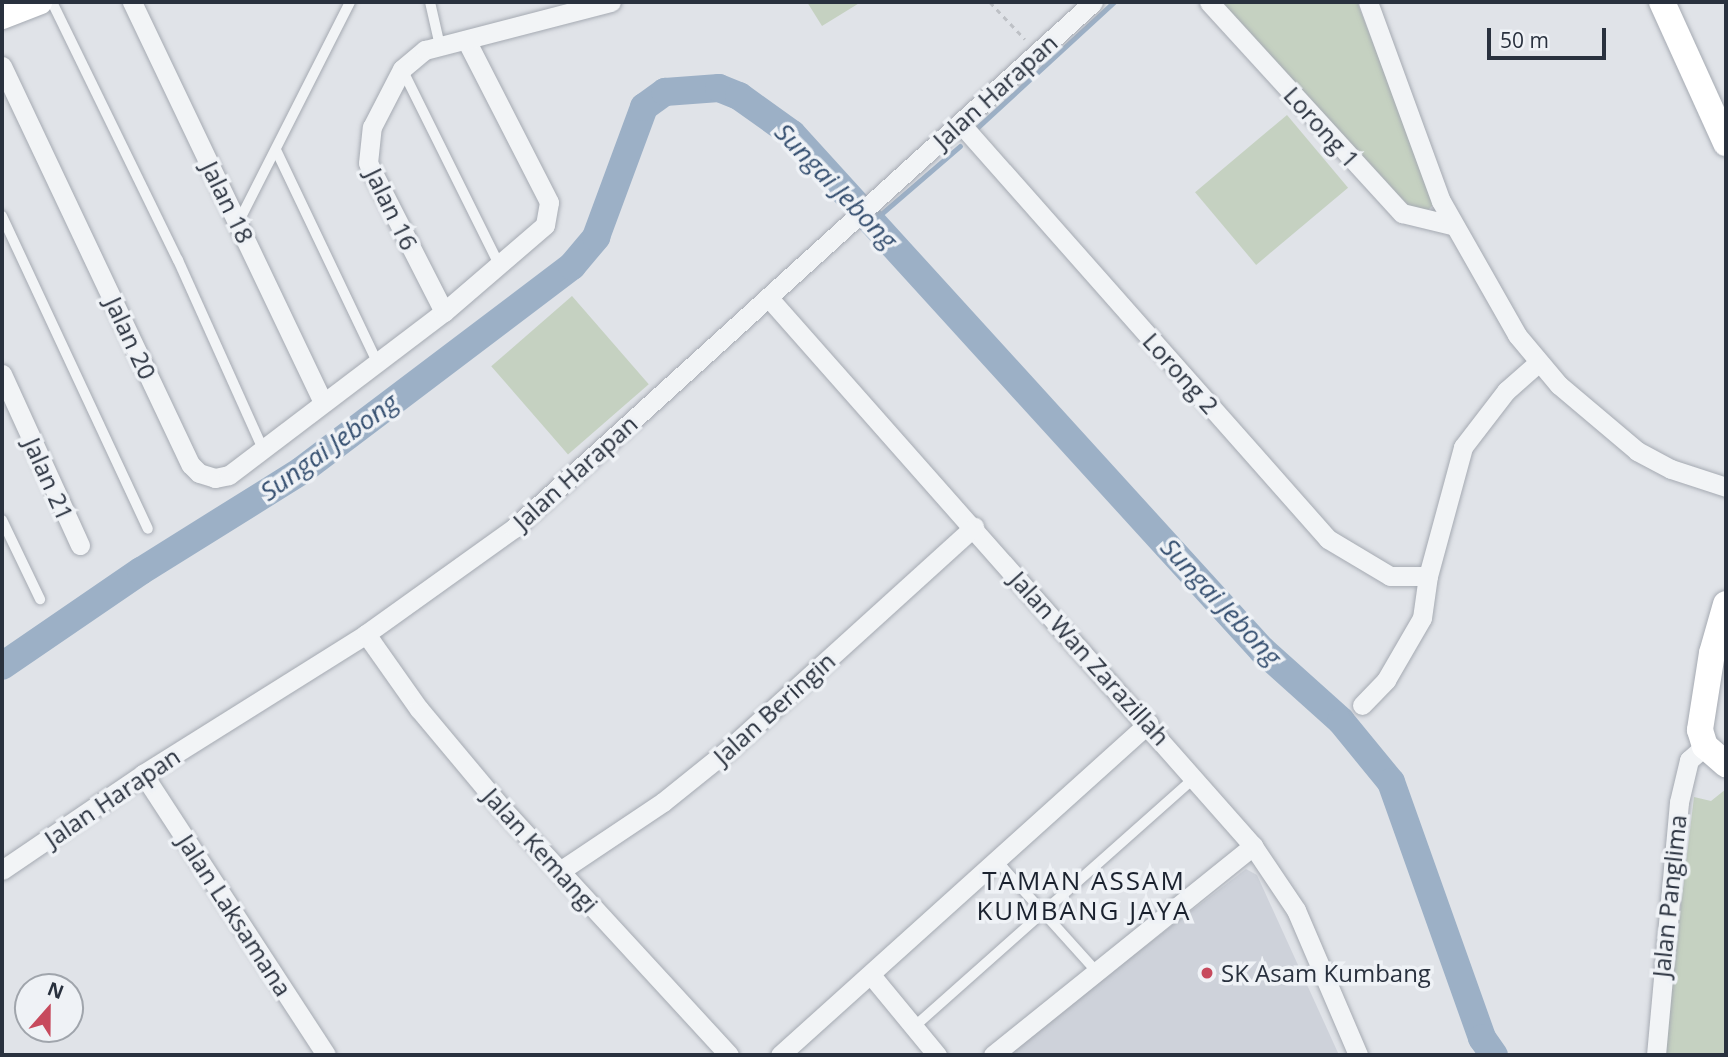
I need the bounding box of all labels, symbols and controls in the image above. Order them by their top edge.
scale bar [1490,14,1609,58]
text: 50 m [1500,26,1549,54]
street label: Jalan Harapan [927,28,1063,154]
street label: Lorong 1 [1278,81,1366,173]
water label: Sungai Jebong [768,117,904,255]
street label: Jalan 18 [196,156,260,248]
street label: Jalan 16 [360,163,424,255]
street label: Jalan 20 [99,292,163,384]
street label: Lorong 2 [1137,327,1225,419]
water label: Sungai Jebong [254,387,404,507]
street label: Jalan Harapan [507,409,643,535]
street label: Jalan 21 [18,433,80,525]
water label: Sungai Jebong [1154,532,1288,672]
street label: Jalan Wan Zarazillah [1004,565,1176,751]
street label: Jalan Beringin [707,646,841,770]
street label: Jalan Harapan [39,741,185,853]
street label: Jalan Kemangi [478,782,604,918]
street label: Jalan Panglima [1646,813,1692,979]
street label: Jalan Laksamana [172,829,298,1001]
district label: TAMAN ASSAM KUMBANG JAYA [978,865,1190,926]
place label: SK Asam Kumbang [1221,959,1431,987]
marker: SK Asam Kumbang [1199,965,1215,981]
north arrow [14,973,84,1043]
text: N [44,975,68,1005]

